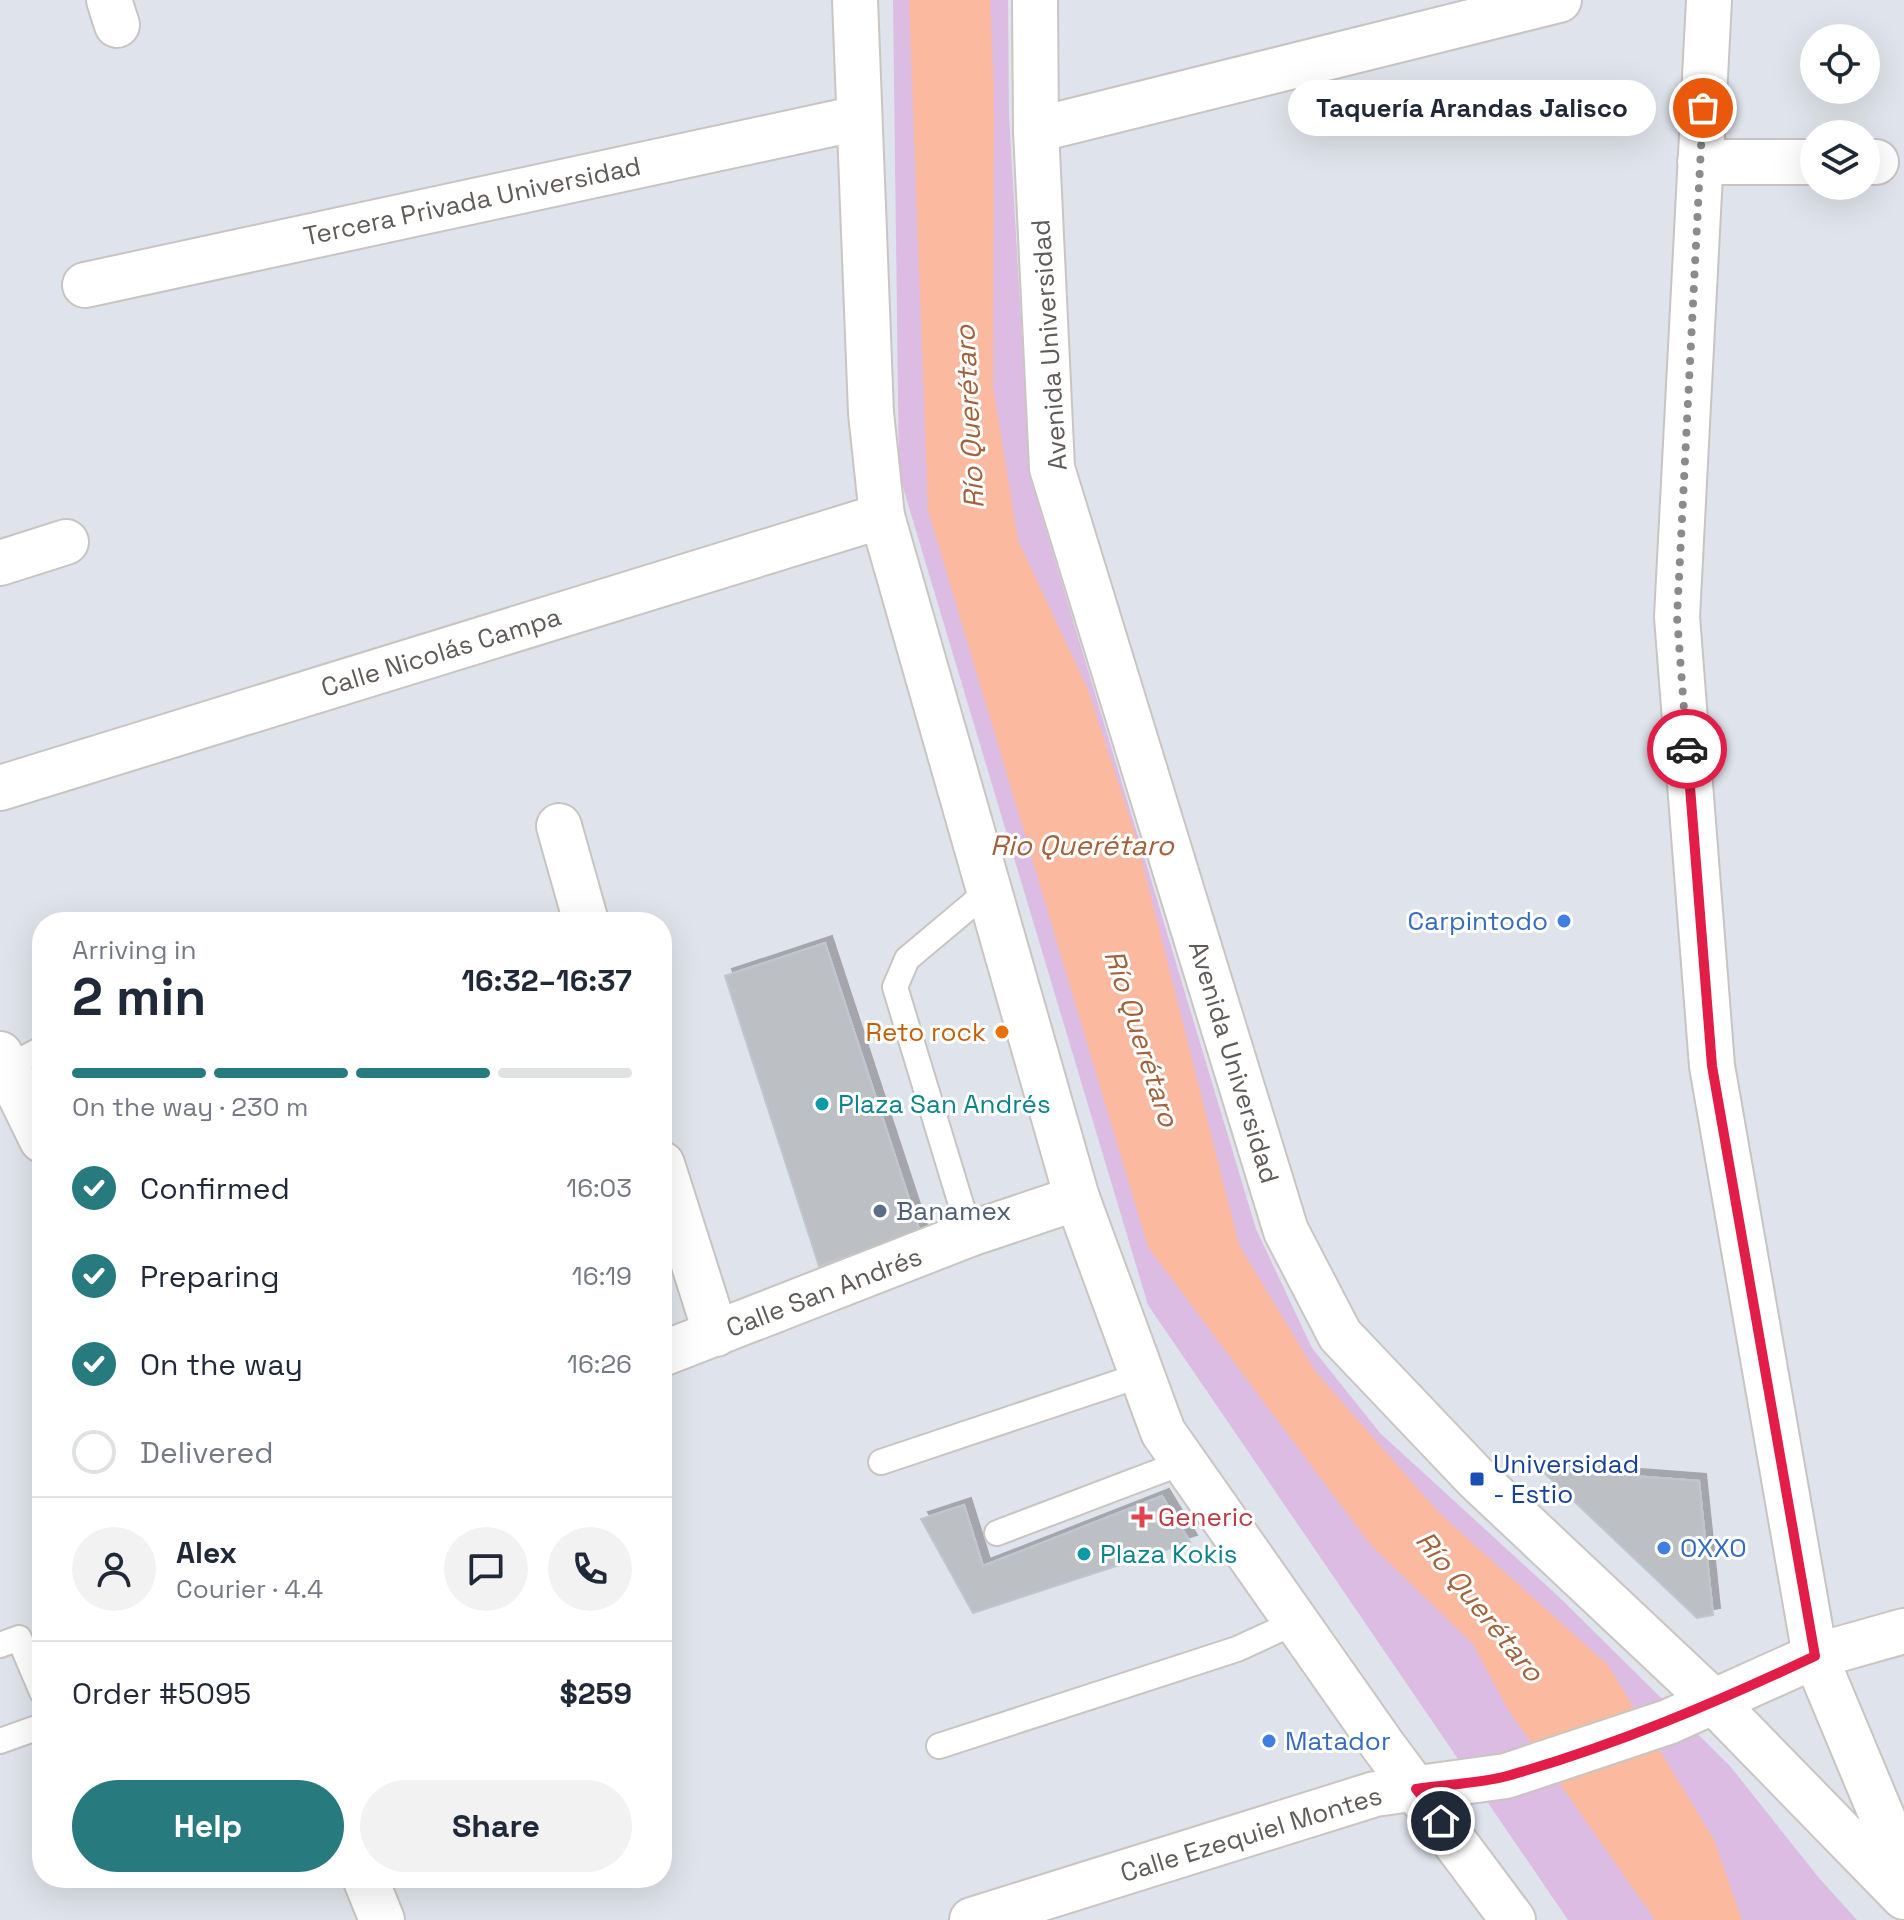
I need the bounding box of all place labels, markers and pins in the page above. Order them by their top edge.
pin [1669,74,1737,142]
callout: Taquería Arandas Jalisco [1287,80,1655,136]
place label: Carpintodo [1407,904,1548,938]
marker: Carpintodo [1555,912,1573,930]
place label: Reto rock [866,1015,986,1049]
marker: Reto rock [993,1023,1011,1041]
place label: Plaza San Andrés [838,1087,1051,1121]
marker: Plaza San Andrés [813,1095,831,1113]
place label: Banamex [896,1194,1011,1228]
marker: Banamex [871,1202,889,1220]
place label: Universidad - Estio [1493,1447,1639,1511]
marker: Universidad - Estio [1468,1470,1486,1488]
place label: Generic [1158,1500,1254,1534]
marker: Generic [1133,1508,1151,1526]
place label: OXXO [1680,1531,1747,1565]
place label: Plaza Kokis [1100,1537,1238,1571]
marker: OXXO [1655,1539,1673,1557]
marker: Plaza Kokis [1075,1545,1093,1563]
place label: Matador [1285,1724,1391,1758]
marker: Matador [1260,1732,1278,1750]
pin [1407,1787,1475,1855]

